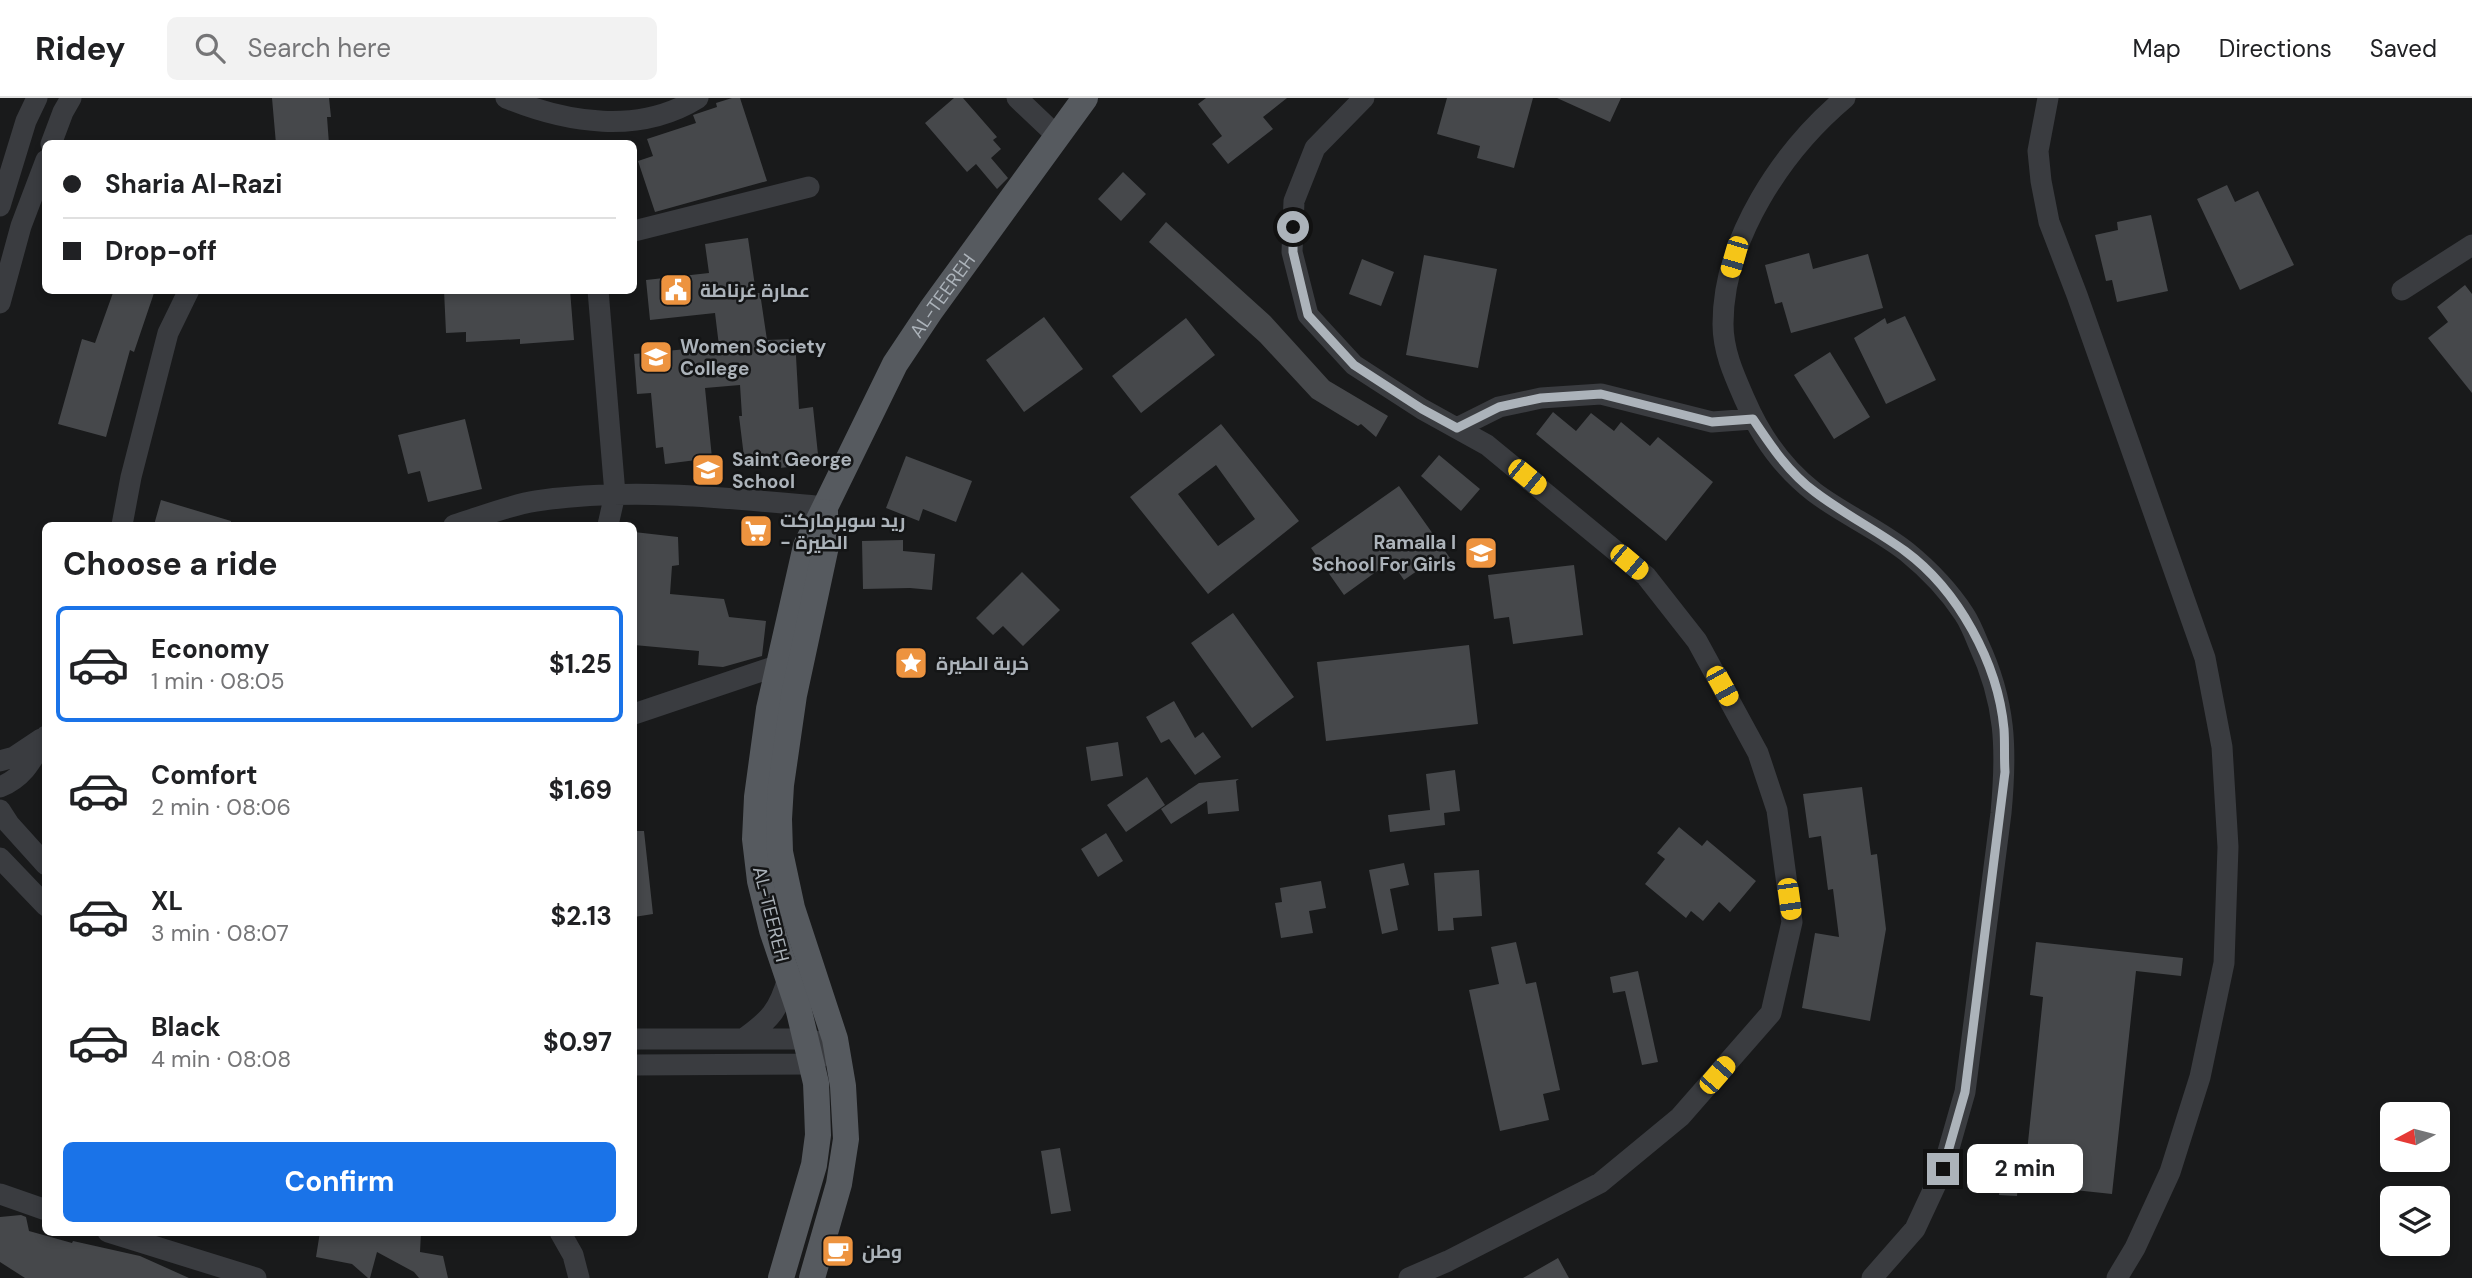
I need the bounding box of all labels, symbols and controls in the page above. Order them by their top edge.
search box [167,17,657,80]
text: Ridey [35,27,125,70]
icon: search [191,29,229,67]
text: Search here [247,31,391,65]
text: Map [2133,33,2181,64]
text: Directions [2219,33,2332,64]
text: Saved [2370,33,2437,64]
text: Sharia Al-Razi [105,167,282,201]
route start [1277,211,1309,243]
text: Drop-off [105,234,217,268]
car [1719,234,1750,280]
street label: AL-TEEREH [904,248,981,342]
public building icon: عمارة غرناطة [657,271,695,309]
place label: عمارة غرناطة [700,278,810,303]
place label: Women Society College [680,334,827,381]
school or university icon: Women Society College [637,338,675,376]
place label: Saint George School [732,447,852,494]
school or university icon: Saint George School [689,451,727,489]
car [1505,456,1550,498]
place label: ريد سوبرماركت - الطيرة [780,508,905,555]
supermarket icon: ريد سوبرماركت - الطيرة [737,512,775,550]
place label: Ramalla l School For Girls [1312,530,1456,577]
school or university icon: Ramalla l School For Girls [1462,534,1500,572]
car [1607,540,1652,584]
text: Choose a ride [63,543,278,585]
text: Economy [151,632,269,666]
icon: car [67,633,130,696]
place icon: خربة الطيرة [892,644,930,682]
text: $1.25 [549,647,612,681]
place label: خربة الطيرة [936,651,1029,676]
car [1703,663,1742,709]
text: 1 min · 08:05 [151,666,284,696]
text: Comfort [151,758,257,792]
icon: car [67,759,130,822]
text: $1.69 [549,773,612,807]
text: 2 min · 08:06 [151,792,291,822]
street label: AL-TEEREH [747,864,795,964]
car [1776,877,1803,921]
text: XL [151,884,183,918]
icon: car [67,885,130,948]
text: $2.13 [550,899,612,933]
text: 3 min · 08:07 [151,918,289,948]
text: Black [151,1010,221,1044]
icon: car [67,1011,130,1074]
text: $0.97 [543,1025,612,1059]
text: 4 min · 08:08 [151,1044,291,1074]
car [1696,1052,1739,1098]
north arrow [2380,1102,2450,1172]
map controls [2380,1102,2450,1256]
button: Confirm [63,1142,616,1222]
callout: 2 min [1968,1144,2083,1194]
route end [1927,1153,1959,1185]
text: 2 min [1995,1153,2055,1183]
button: layers [2380,1186,2450,1256]
cafe icon: وطن [819,1232,857,1270]
place label: وطن [862,1239,902,1264]

